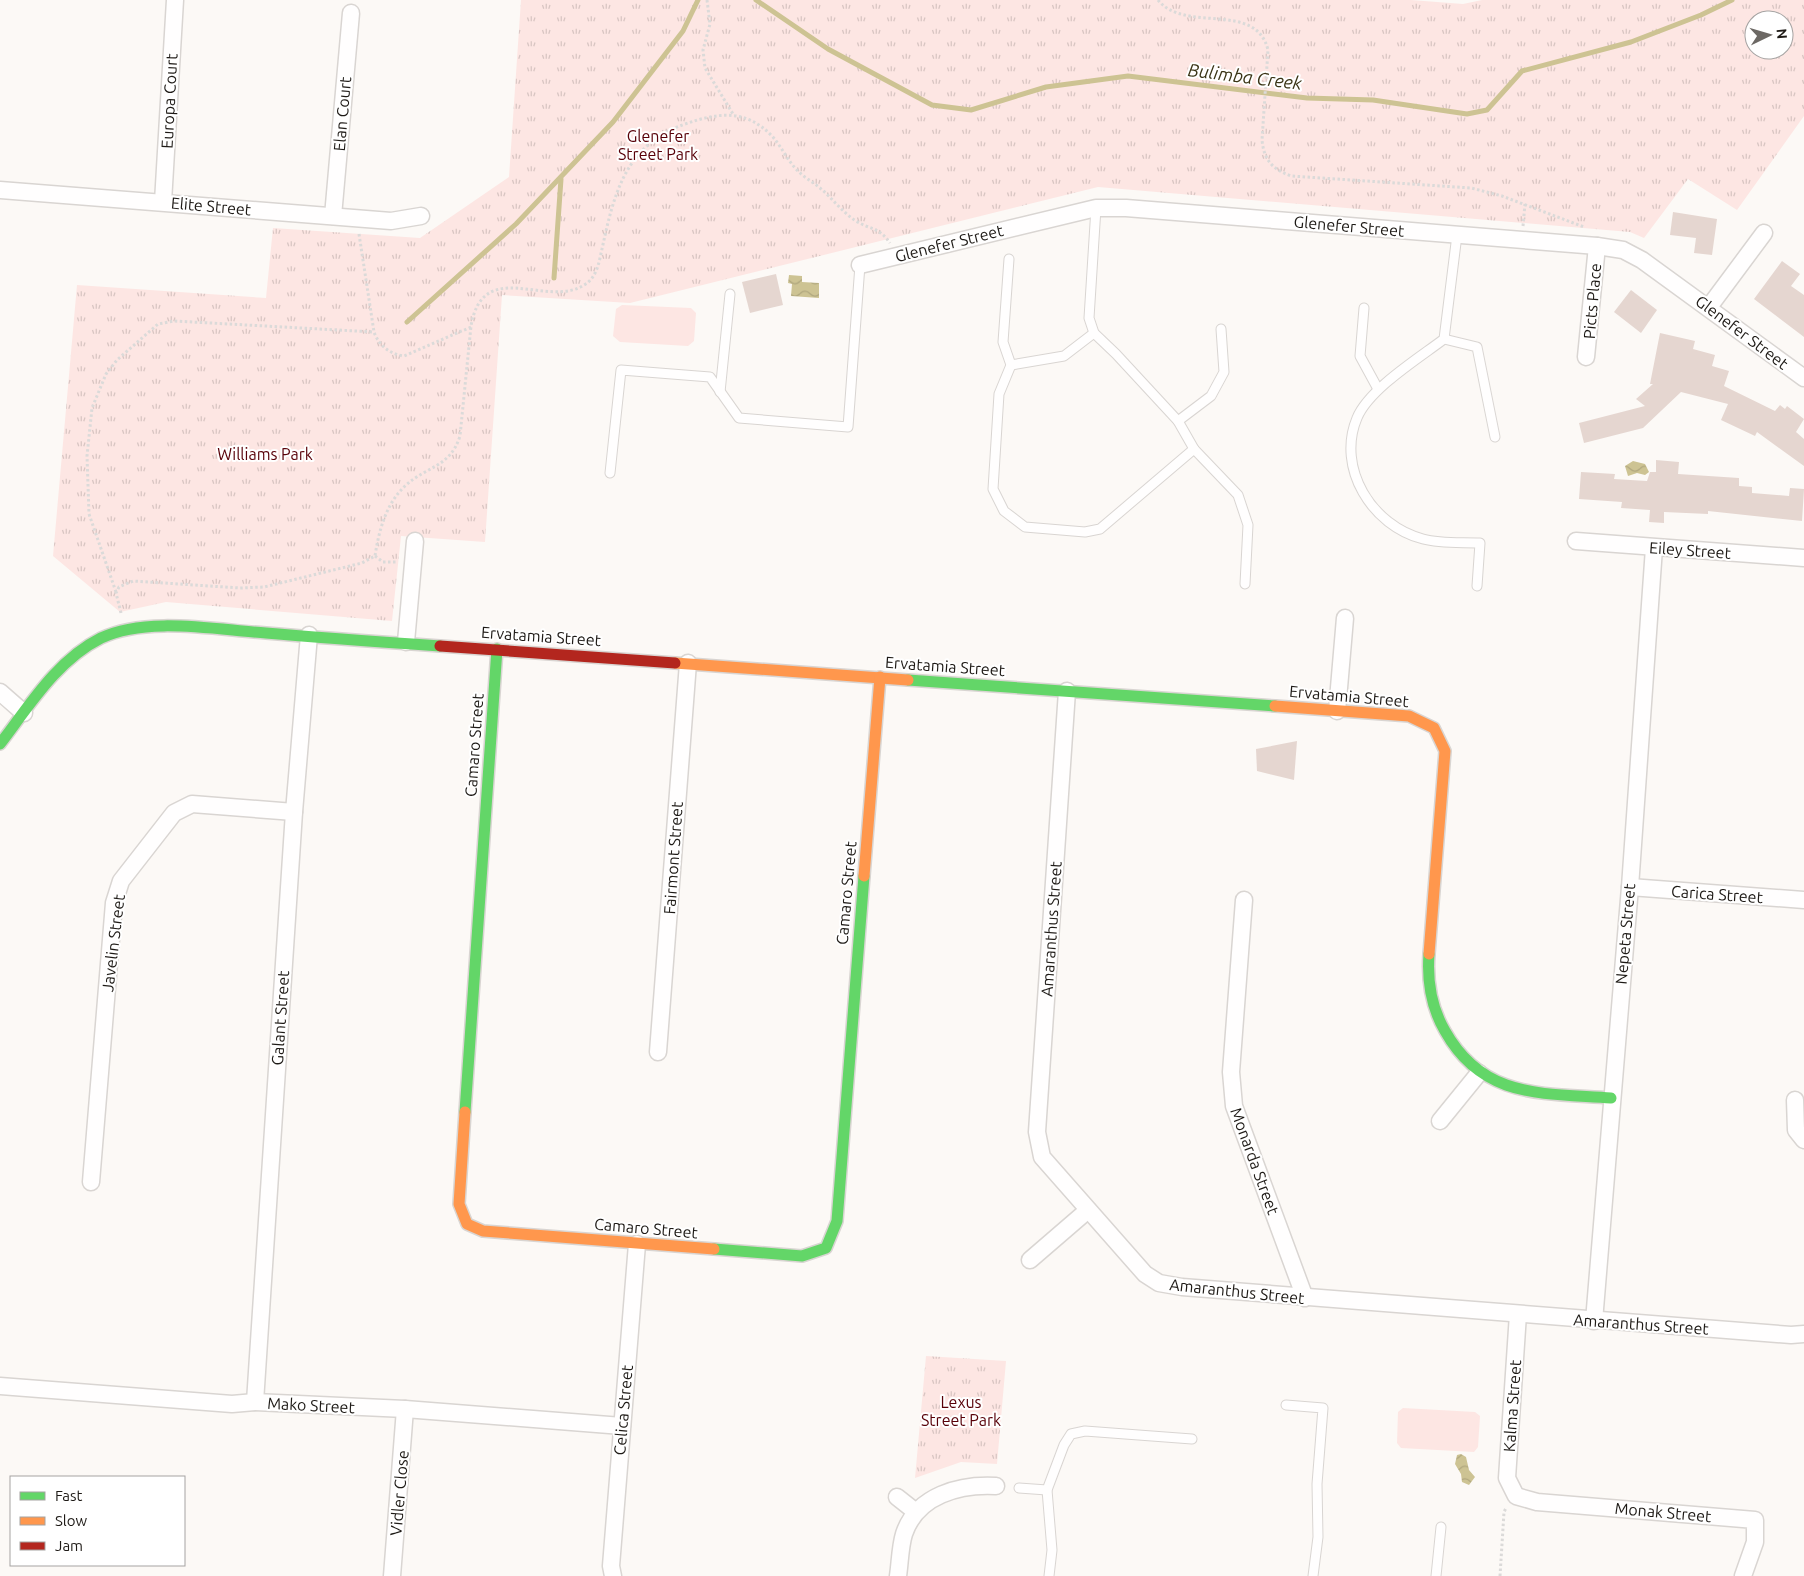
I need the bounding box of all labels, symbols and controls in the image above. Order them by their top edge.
north arrow [1744,10,1794,60]
text: N [1774,28,1790,40]
street label: Europa Court [158,52,181,149]
water label: Bulimba Creek [1187,59,1304,93]
street label: Elan Court [330,75,354,152]
park label: Glenefer Street Park [618,127,698,163]
street label: Elite Street [170,194,253,219]
street label: Glenefer Street [1293,212,1406,240]
street label: Glenefer Street [893,221,1006,265]
street label: Picts Place [1580,262,1604,340]
street label: Glenefer Street [1692,291,1792,373]
park label: Williams Park [217,445,313,463]
street label: Eiley Street [1649,538,1732,562]
street label: Ervatamia Street [480,623,602,649]
street label: Ervatamia Street [884,653,1006,679]
street label: Ervatamia Street [1288,682,1410,710]
street label: Camaro Street [461,692,487,797]
street label: Fairmont Street [660,800,686,915]
street label: Camaro Street [833,840,860,946]
street label: Amaranthus Street [1037,860,1065,997]
street label: Nepeta Street [1612,882,1638,985]
street label: Carica Street [1671,882,1764,906]
street label: Javelin Street [98,892,128,993]
street label: Galant Street [268,969,292,1066]
street label: Monarda Street [1227,1105,1283,1218]
street label: Camaro Street [593,1215,699,1242]
street label: Amaranthus Street [1169,1275,1306,1307]
street label: Amaranthus Street [1573,1310,1710,1338]
street label: Kalma Street [1500,1359,1524,1453]
street label: Celica Street [610,1363,636,1456]
park label: Lexus Street Park [921,1393,1001,1429]
street label: Mako Street [267,1394,356,1416]
street label: Vidler Close [386,1449,412,1537]
legend [10,1476,185,1566]
text: Fast [55,1487,83,1504]
street label: Monak Street [1614,1499,1713,1525]
text: Slow [55,1512,88,1529]
text: Jam [55,1537,83,1554]

